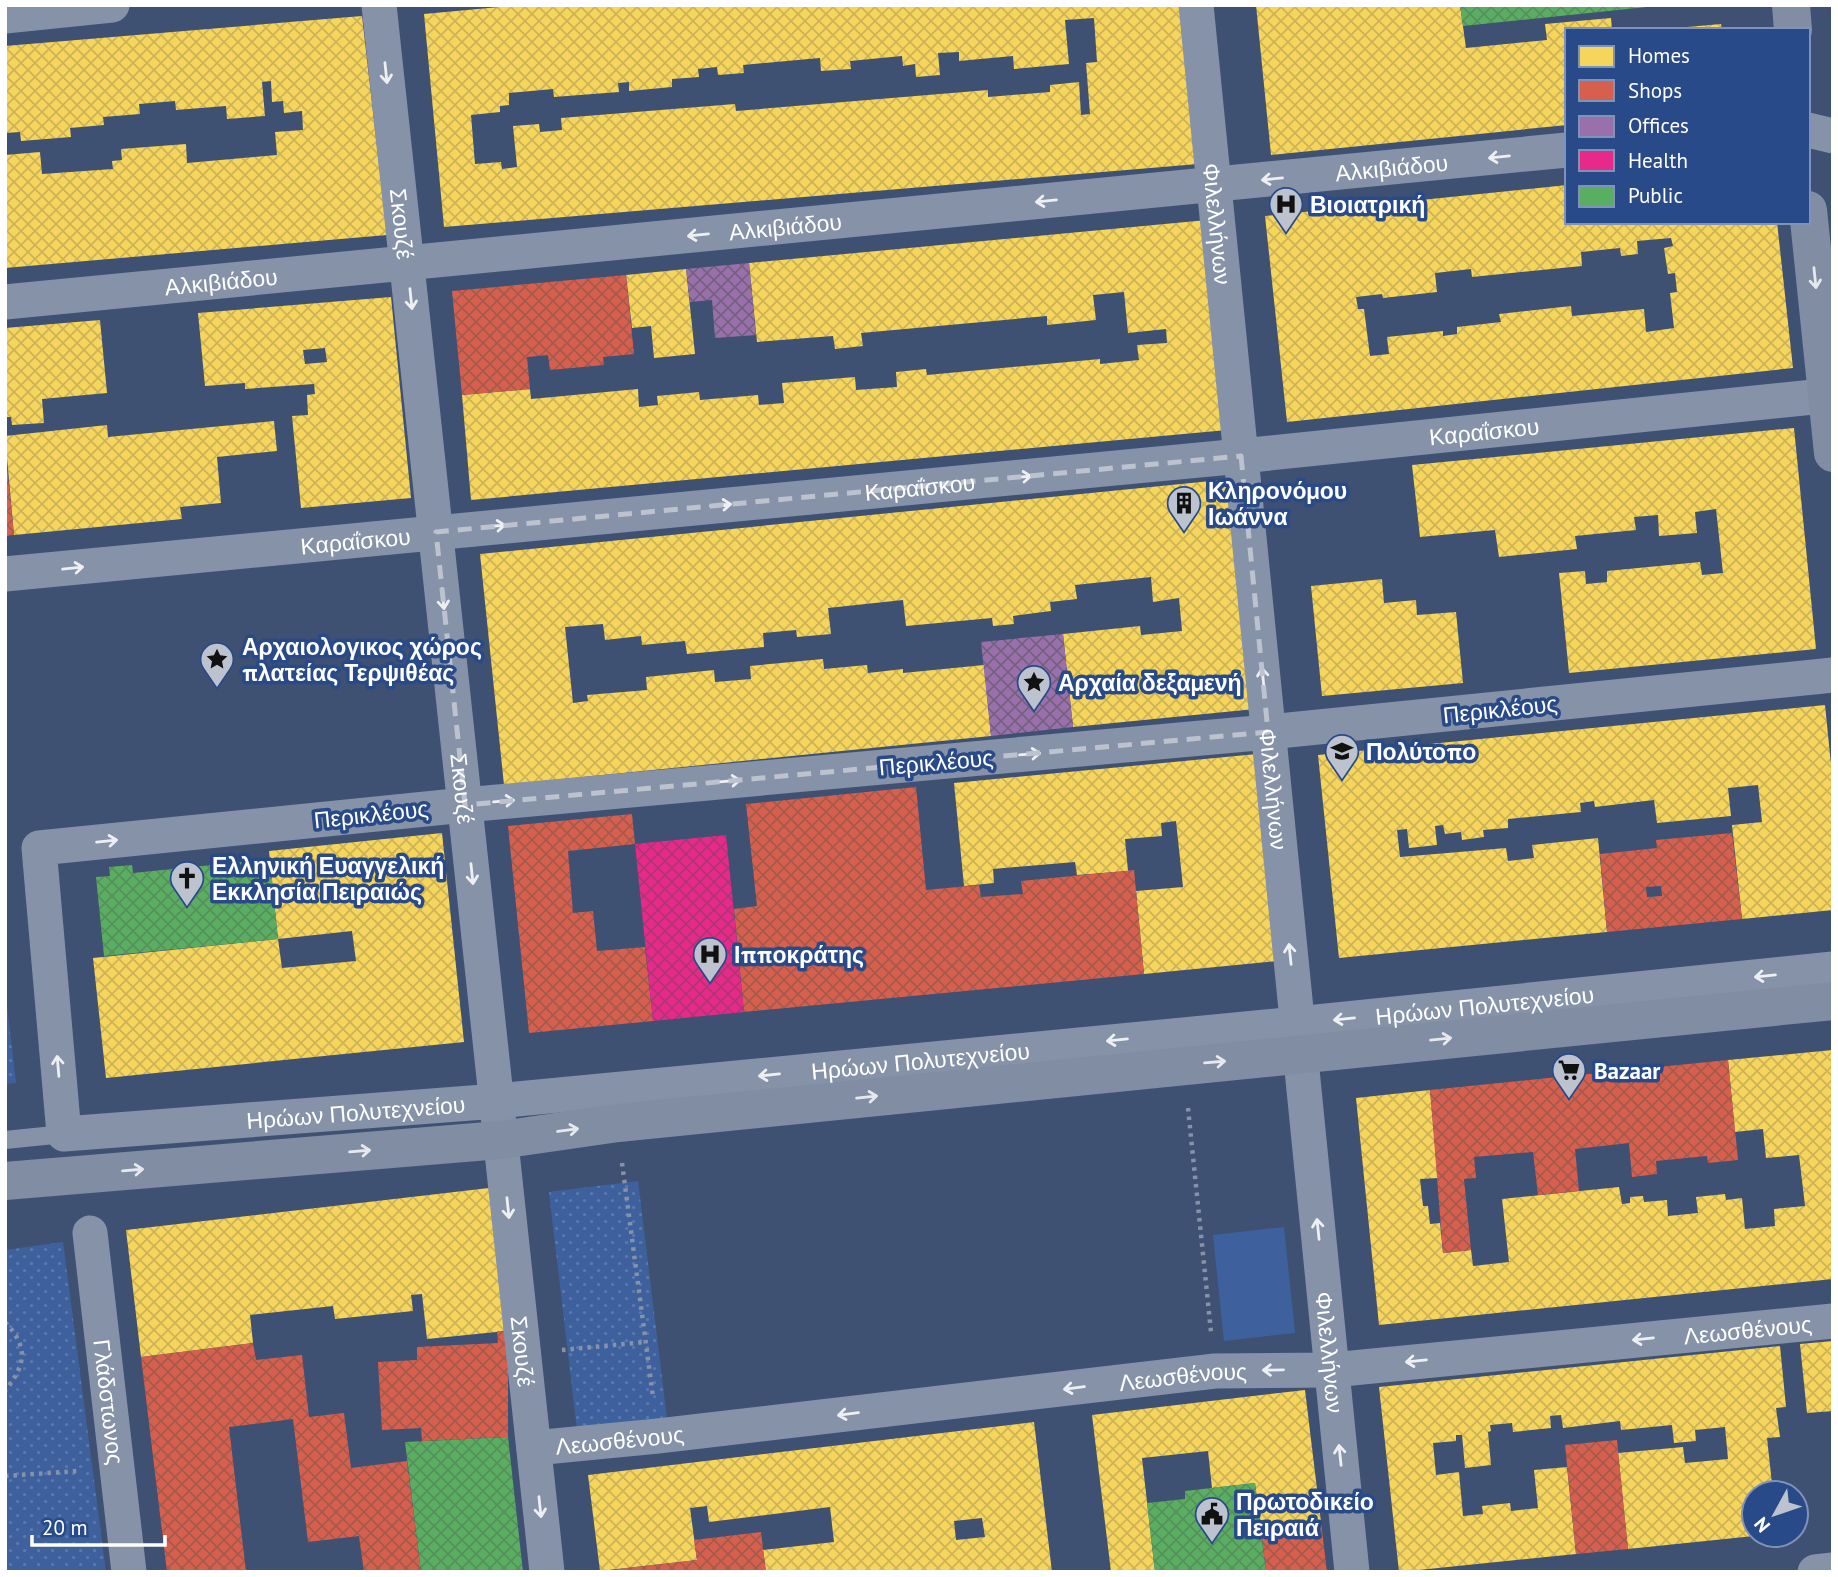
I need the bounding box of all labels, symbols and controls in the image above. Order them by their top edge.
legend [1565,28,1810,224]
text: Homes [1628,42,1690,69]
one-way arrow [380,61,393,84]
text: Shops [1628,77,1682,104]
text: Offices [1628,112,1689,139]
street label: Αλκιβιάδου [1334,147,1449,187]
text: Health [1628,147,1688,174]
one-way arrow [1488,151,1511,164]
street label: Φιλελλήνων [1197,162,1238,286]
one-way arrow [1262,173,1284,186]
text: Public [1628,182,1683,209]
hospital icon: Βιοιατρική [1267,185,1305,234]
street label: Σκουζέ [384,187,421,261]
place label: Βιοιατρική [1310,190,1425,219]
one-way arrow [1035,195,1058,208]
street label: Αλκιβιάδου [728,206,843,246]
one-way arrow [687,228,709,241]
street label: Αλκιβιάδου [163,261,279,301]
one-way arrow [1809,266,1822,289]
one-way arrow [404,287,417,310]
street label: Καραΐσκου [1428,411,1541,451]
street label: Καραΐσκου [863,467,976,506]
one-way arrow [1009,470,1032,483]
place label: Κληρονόμου Ιωάννα [1208,476,1347,531]
building icon: Κληρονόμου Ιωάννα [1165,484,1203,533]
one-way arrow [709,498,732,511]
one-way arrow [483,519,505,532]
street label: Καραΐσκου [299,521,412,560]
one-way arrow [61,561,84,574]
one-way arrow [437,587,450,609]
place label: Αρχαιολογικος χώρος πλατείας Τερψιθέας [242,632,482,687]
place icon: Αρχαιολογικος χώρος πλατείας Τερψιθέας [198,640,236,689]
place icon: Αρχαία δεξαμενή [1015,663,1053,712]
place label: Αρχαία δεξαμενή [1058,668,1242,697]
one-way arrow [1256,668,1269,690]
street label: Περικλέους [1441,689,1559,729]
street label: Φιλελλήνων [1254,727,1295,851]
school or university icon: Πολύτοπο [1323,732,1361,781]
place label: Πολύτοπο [1366,737,1476,766]
street label: Περικλέους [878,743,994,781]
one-way arrow [1018,747,1041,760]
street label: Σκουζέ [445,752,481,825]
one-way arrow [719,774,741,787]
street label: Περικλέους [312,794,430,834]
one-way arrow [492,794,515,807]
one-way arrow [95,834,118,847]
place label: Ελληνική Ευαγγελική Εκκλησία Πειραιώς [212,851,444,906]
church icon: Ελληνική Ευαγγελική Εκκλησία Πειραιώς [168,859,206,908]
one-way arrow [466,862,479,884]
hospital icon: Ιπποκράτης [691,935,729,984]
place label: Ιπποκράτης [734,940,864,969]
one-way arrow [1284,943,1297,965]
one-way arrow [1754,969,1777,982]
street label: Ηρώων Πολυτεχνείου [1374,979,1595,1030]
one-way arrow [1333,1013,1355,1026]
one-way arrow [1429,1032,1452,1045]
one-way arrow [1106,1034,1129,1047]
street label: Ηρώων Πολυτεχνείου [810,1035,1031,1085]
supermarket icon: Bazaar [1550,1051,1588,1100]
one-way arrow [51,1055,64,1078]
one-way arrow [1203,1055,1226,1068]
place label: Bazaar [1594,1056,1661,1085]
one-way arrow [758,1068,781,1081]
street label: Ηρώων Πολυτεχνείου [245,1089,466,1135]
one-way arrow [855,1090,878,1103]
one-way arrow [556,1123,578,1136]
one-way arrow [348,1144,370,1157]
one-way arrow [121,1163,144,1176]
one-way arrow [501,1196,514,1219]
one-way arrow [1311,1218,1324,1241]
street label: Φιλελλήνων [1310,1290,1351,1414]
street label: Λεωσθένους [1682,1309,1813,1350]
street label: Σκουζέ [505,1314,542,1388]
one-way arrow [1632,1333,1655,1346]
street label: Γλάδστωνος [88,1338,131,1466]
one-way arrow [1406,1355,1428,1368]
street label: Λεωσθένους [1117,1356,1247,1397]
one-way arrow [1262,1364,1285,1377]
one-way arrow [1063,1381,1086,1394]
one-way arrow [837,1408,860,1421]
street label: Λεωσθένους [554,1419,685,1460]
one-way arrow [1334,1444,1347,1467]
north arrow [1740,1479,1810,1549]
place label: Πρωτοδικείο Πειραιά [1236,1487,1374,1542]
one-way arrow [534,1495,547,1518]
public building icon: Πρωτοδικείο Πειραιά [1193,1495,1231,1544]
scale bar [32,1504,164,1548]
text: N [1749,1512,1775,1537]
text: 20 m [42,1514,88,1541]

